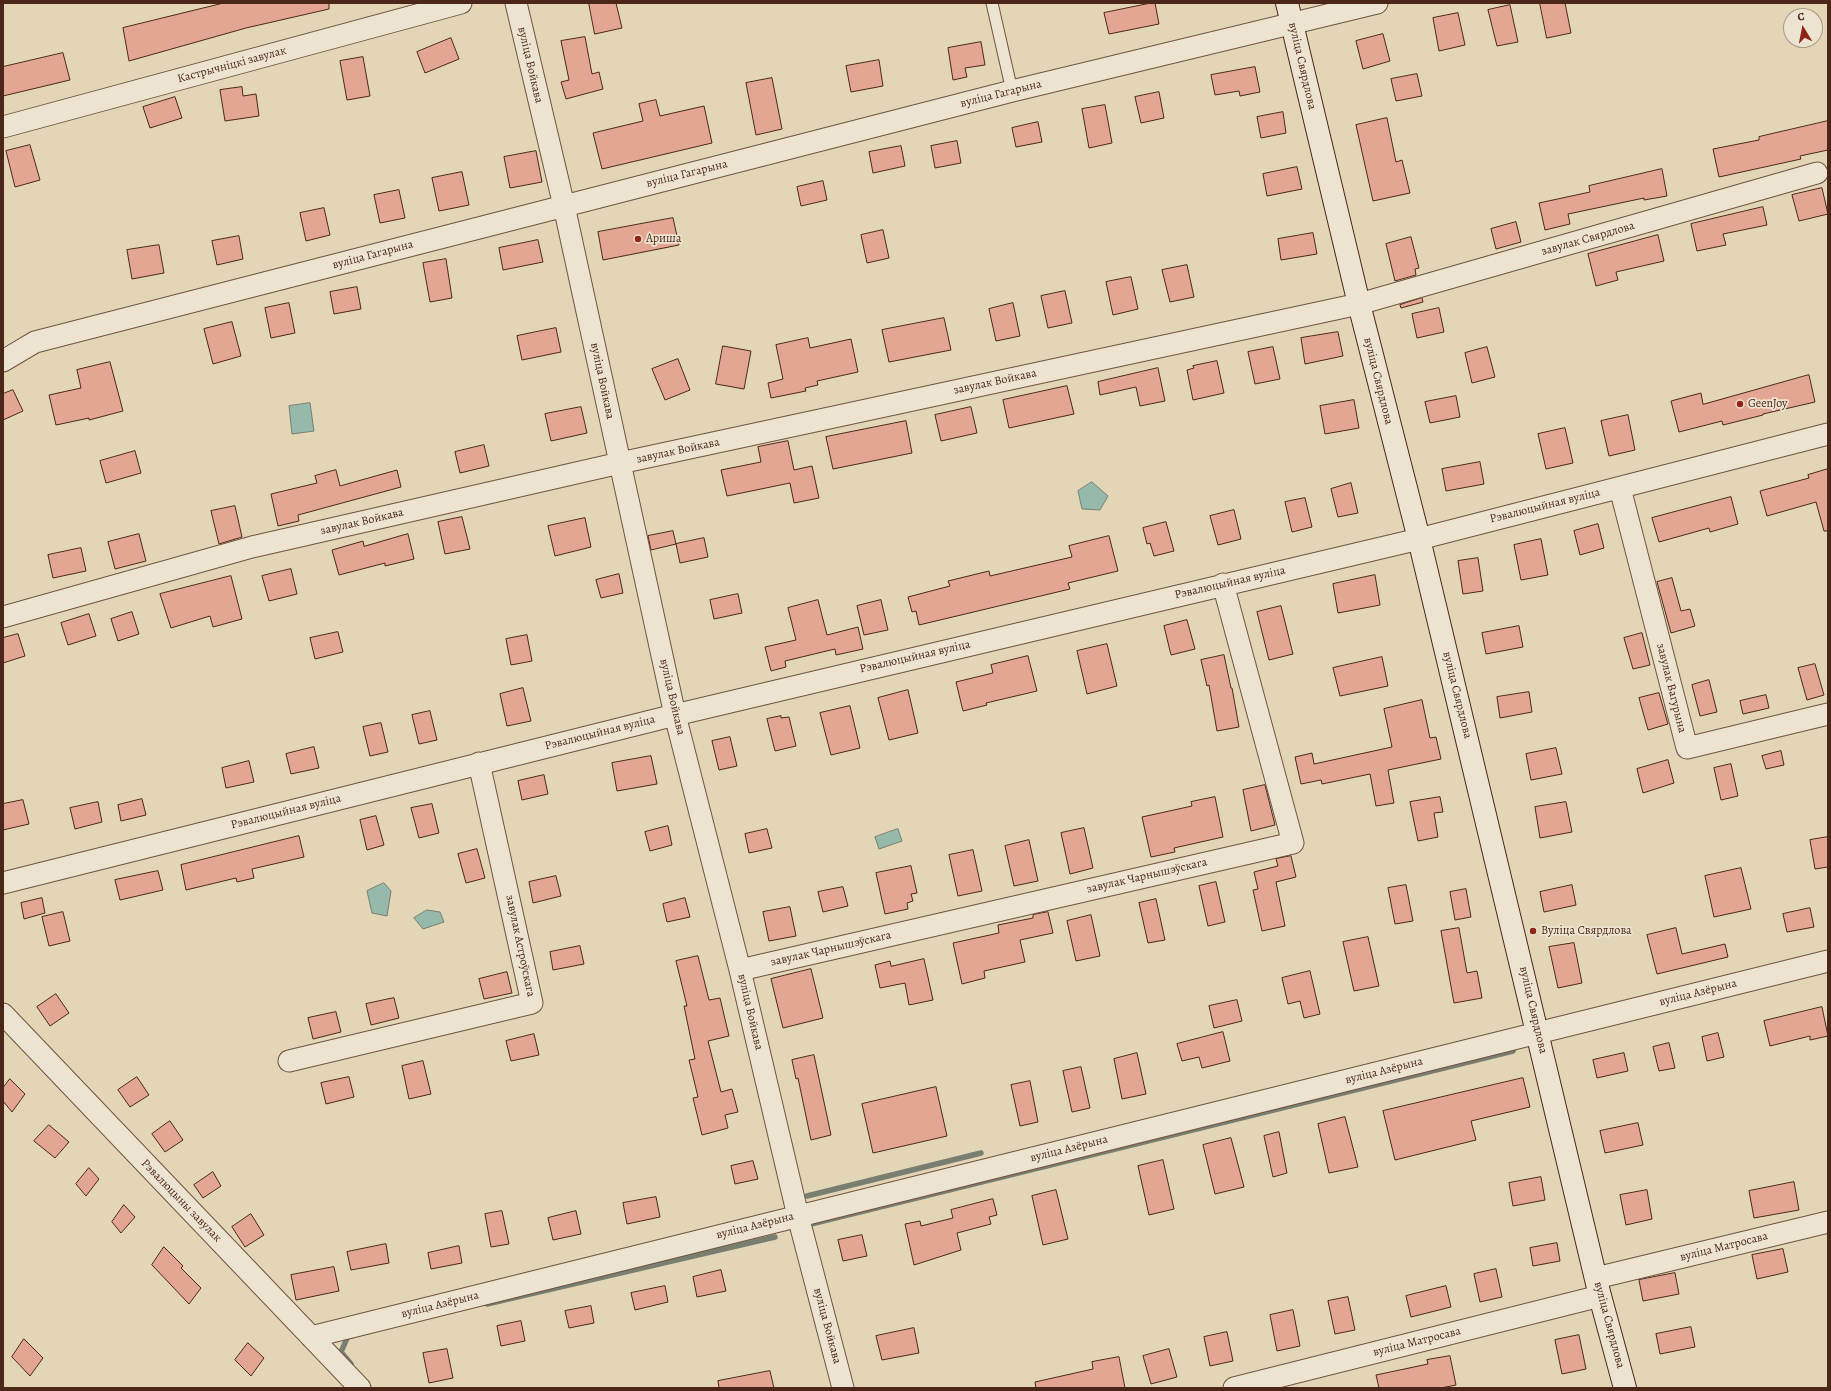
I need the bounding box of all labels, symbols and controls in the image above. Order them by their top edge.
north arrow [1783,8,1823,48]
text: С [1796,9,1806,25]
street label: вуліца Свярдлова [1285,21,1319,111]
street label: вуліца Войкава [514,25,546,105]
street label: Кастрычніцкі завулак [176,44,288,86]
street label: вуліца Гагарына [959,77,1043,111]
street label: вуліца Гагарына [645,157,729,191]
street label: завулак Свярдлова [1540,219,1636,259]
place label: Ариша [646,232,681,246]
marker: Ариша [633,234,643,244]
street label: вуліца Гагарына [331,237,415,273]
street label: вуліца Свярдлова [1360,336,1396,426]
street label: вуліца Войкава [587,341,617,421]
street label: завулак Войкава [952,366,1038,398]
place label: GeenJoy [1748,397,1787,411]
marker: GeenJoy [1735,399,1745,409]
street label: завулак Войкава [635,435,721,467]
street label: Рэвалюцыйная вуліца [1488,485,1602,527]
street label: завулак Войкава [319,505,405,539]
street label: Рэвалюцыйная вуліца [1173,563,1287,603]
street label: Рэвалюцыйная вуліца [858,637,972,677]
street label: завулак Вагурына [1653,642,1689,734]
street label: вуліца Свярдлова [1439,650,1475,740]
street label: вуліца Войкава [656,657,688,737]
street label: Рэвалюцыйная вуліца [543,712,657,754]
street label: Рэвалюцыйная вуліца [229,791,343,833]
street label: завулак Чарнышэўскага [1085,855,1209,897]
street label: завулак Астроўскага [502,894,538,998]
place label: Вуліца Свярдлова [1541,924,1632,938]
marker: Вуліца Свярдлова [1528,926,1538,936]
street label: завулак Чарнышэўскага [769,928,893,970]
street label: вуліца Свярдлова [1516,965,1550,1055]
street label: вуліца Войкава [734,972,766,1052]
street label: вуліца Азёрына [1658,976,1738,1010]
street label: вуліца Азёрына [1344,1054,1424,1088]
street label: вуліца Азёрына [1029,1132,1109,1166]
street label: Рэвалюцыны завулак [138,1157,224,1245]
street label: вуліца Азёрына [715,1209,795,1243]
street label: вуліца Матросава [1679,1229,1769,1265]
street label: вуліца Свярдлова [1590,1280,1628,1370]
street label: вуліца Войкава [810,1286,844,1366]
street label: вуліца Азёрына [400,1288,480,1322]
street label: вуліца Матросава [1372,1324,1462,1360]

